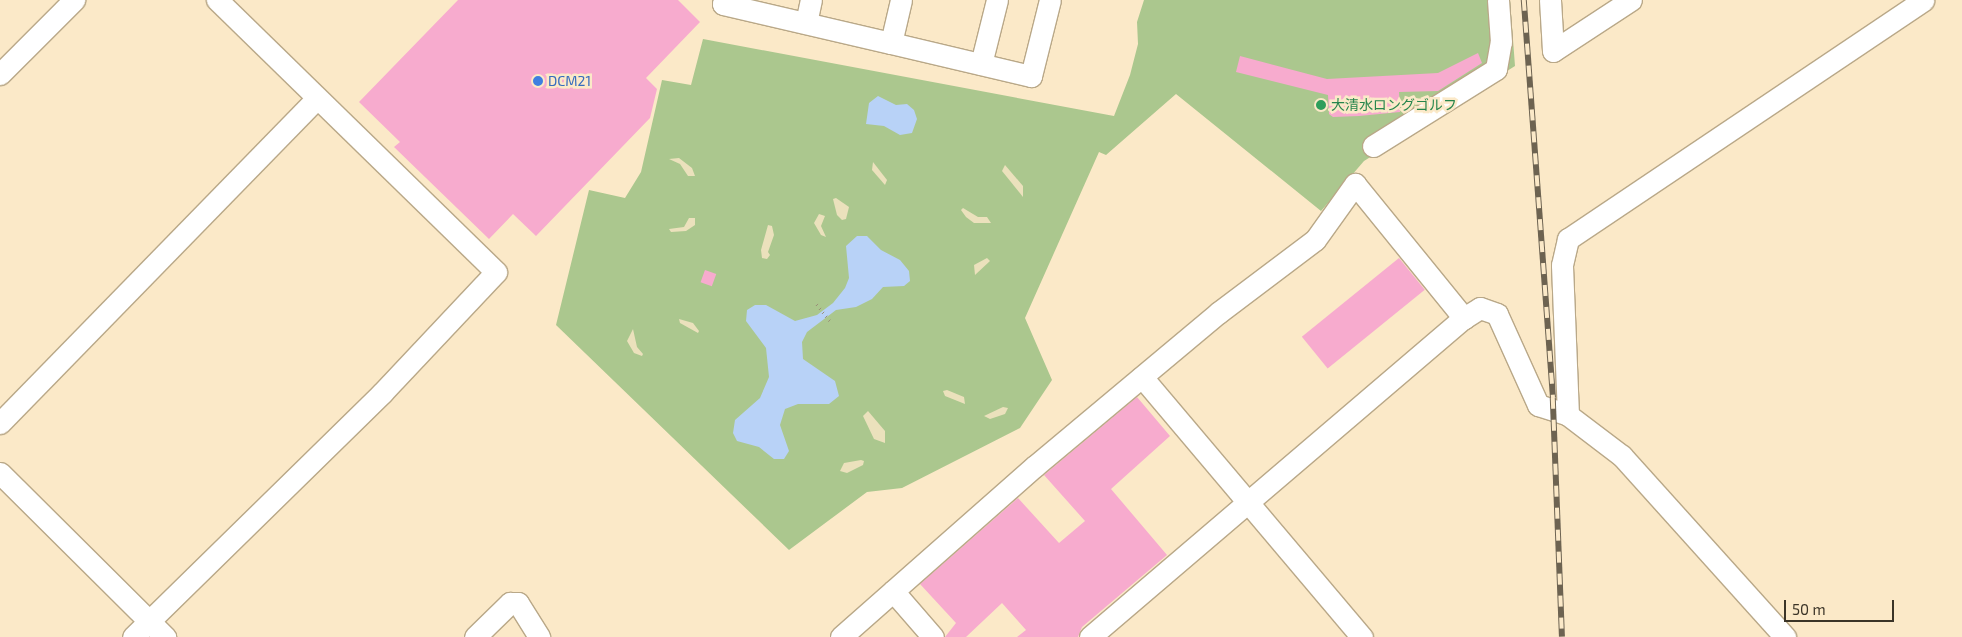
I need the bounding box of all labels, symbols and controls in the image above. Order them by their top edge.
place label: DCM21 [548,73,591,89]
marker: DCM21 [532,75,544,87]
place label: 大清水ロングゴルフ [1331,97,1457,113]
marker: 大清水ロングゴルフ [1315,99,1327,111]
scale bar [1787,590,1897,622]
text: 50 m [1792,600,1826,618]

